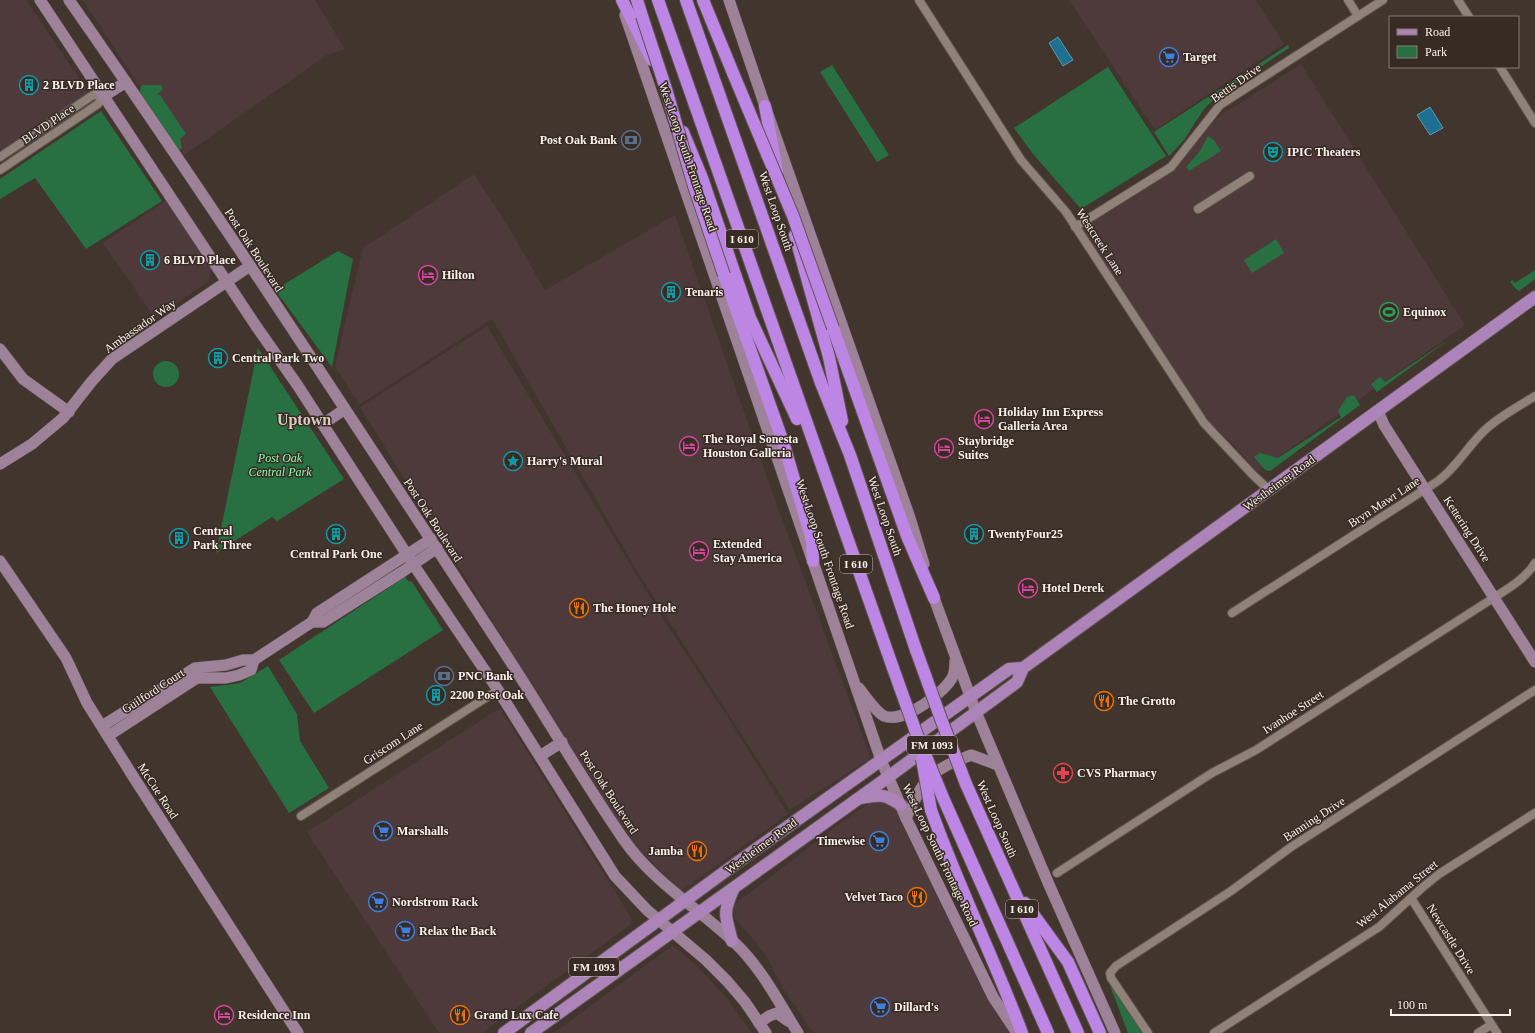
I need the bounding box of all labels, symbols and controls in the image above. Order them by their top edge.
legend [1389,16,1519,68]
text: Road [1425,25,1450,39]
text: Park [1425,45,1447,59]
supermarket icon: Target [1158,46,1180,68]
place label: Target [1183,50,1217,64]
street label: Bettis Drive [1208,61,1264,105]
building icon: 2 BLVD Place [18,74,40,96]
place label: 2 BLVD Place [43,78,115,92]
street label: West Loop South Frontage Road [656,80,720,234]
street label: BLVD Place [19,101,77,147]
bank icon: Post Oak Bank [620,129,642,151]
place label: Post Oak Bank [540,133,617,147]
theatre icon: IPIC Theaters [1262,141,1284,163]
place label: IPIC Theaters [1287,145,1361,159]
street label: West Loop South [756,169,796,253]
street label: Post Oak Boulevard [222,206,286,294]
street label: Westcreek Lane [1073,206,1127,278]
road number: I 610 [726,230,758,248]
building icon: 6 BLVD Place [139,249,161,271]
place label: 6 BLVD Place [164,253,236,267]
hotel icon: Hilton [417,264,439,286]
place label: Hilton [442,268,475,282]
building icon: Tenaris [660,281,682,303]
place label: Tenaris [685,285,724,299]
street label: Ambassador Way [101,296,179,356]
sports icon: Equinox [1378,301,1400,323]
place label: Equinox [1403,305,1446,319]
building icon: Central Park Two [207,347,229,369]
place label: Central Park Two [232,351,324,365]
place label: Holiday Inn Express Galleria Area [998,405,1103,433]
hotel icon: Holiday Inn Express Galleria Area [973,408,995,430]
district label: Uptown [277,411,331,429]
place label: The Royal Sonesta Houston Galleria [703,432,798,460]
place label: Staybridge Suites [958,434,1015,462]
hotel icon: The Royal Sonesta Houston Galleria [678,435,700,457]
hotel icon: Staybridge Suites [933,437,955,459]
place icon: Harry's Mural [502,450,524,472]
park label: Post Oak Central Park [249,451,312,479]
street label: Westheimer Road [1240,452,1318,514]
place label: Harry's Mural [527,454,603,468]
street label: West Loop South [865,474,905,558]
street label: Bryn Mawr Lane [1346,474,1422,530]
street label: Post Oak Boulevard [401,476,465,564]
street label: West Loop South Frontage Road [793,477,857,631]
street label: Kettering Drive [1441,493,1493,565]
building icon: Central Park One [325,523,347,545]
building icon: TwentyFour25 [963,523,985,545]
place label: Central Park Three [193,524,252,552]
building icon: Central Park Three [168,527,190,549]
place label: TwentyFour25 [988,527,1063,541]
place label: Extended Stay America [713,537,782,565]
hotel icon: Extended Stay America [688,540,710,562]
place label: Central Park One [290,547,383,561]
road number: I 610 [840,555,872,573]
hotel icon: Hotel Derek [1017,577,1039,599]
place label: Hotel Derek [1042,581,1104,595]
restaurant icon: The Honey Hole [568,597,590,619]
place label: The Honey Hole [593,601,677,615]
street label: Guilford Court [119,665,187,716]
bank icon: PNC Bank [433,665,455,687]
place label: PNC Bank [458,669,513,683]
building icon: 2200 Post Oak [425,684,447,706]
street label: Ivanhoe Street [1260,687,1327,737]
place label: 2200 Post Oak [450,688,524,702]
restaurant icon: The Grotto [1093,690,1115,712]
place label: The Grotto [1118,694,1175,708]
street label: Griscom Lane [361,719,425,767]
road number: FM 1093 [907,736,957,754]
street label: Post Oak Boulevard [577,748,641,836]
street label: McCue Road [135,760,181,822]
pharmacy icon: CVS Pharmacy [1052,762,1074,784]
place label: CVS Pharmacy [1077,766,1157,780]
street label: West Loop South [974,778,1020,860]
street label: West Loop South Frontage Road [899,781,981,929]
street label: Banning Drive [1280,794,1348,844]
street label: Westheimer Road [722,815,800,877]
supermarket icon: Marshalls [372,820,394,842]
place label: Marshalls [397,824,449,838]
supermarket icon: Timewise [868,830,890,852]
place label: Timewise [817,834,866,848]
restaurant icon: Jamba [686,840,708,862]
place label: Jamba [648,844,683,858]
street label: West Alabama Street [1354,857,1441,931]
restaurant icon: Velvet Taco [906,886,928,908]
place label: Velvet Taco [844,890,903,904]
supermarket icon: Nordstrom Rack [367,891,389,913]
place label: Nordstrom Rack [392,895,478,909]
road number: I 610 [1006,900,1038,918]
street label: Newcastle Drive [1424,901,1478,977]
supermarket icon: Relax the Back [394,920,416,942]
place label: Relax the Back [419,924,497,938]
road number: FM 1093 [569,958,619,976]
scale bar [1391,991,1510,1017]
supermarket icon: Dillard's [869,996,891,1018]
text: 100 m [1397,998,1428,1012]
place label: Dillard's [894,1000,939,1014]
hotel icon: Residence Inn [213,1004,235,1026]
restaurant icon: Grand Lux Cafe [449,1004,471,1026]
place label: Residence Inn [238,1008,311,1022]
place label: Grand Lux Cafe [474,1008,559,1022]

